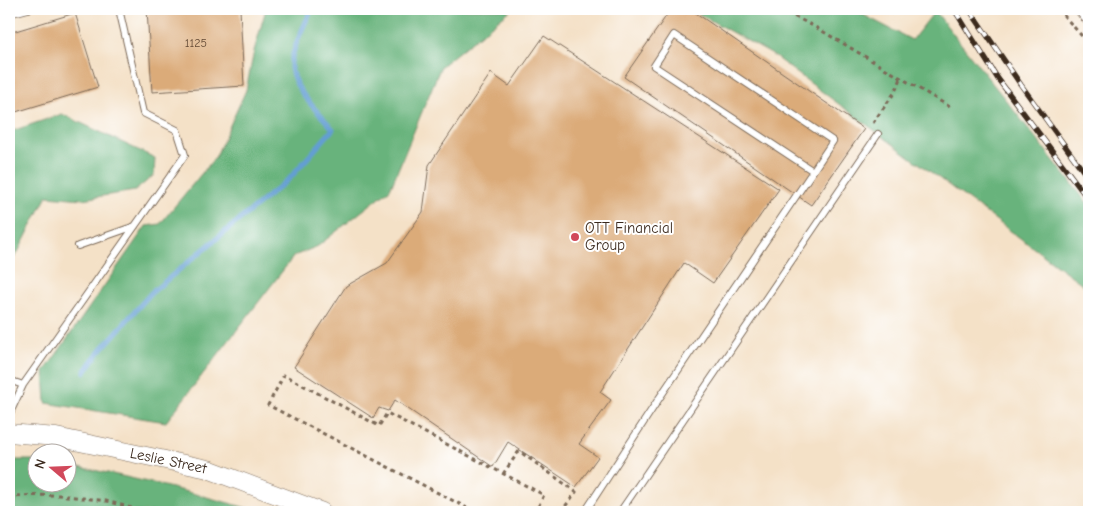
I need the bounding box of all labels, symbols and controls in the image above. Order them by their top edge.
house number: 1125 [185,36,207,50]
place label: OTT Financial Group [585,219,673,254]
marker: OTT Financial Group [569,231,581,243]
north arrow [28,444,78,494]
street label: Leslie Street [128,444,209,478]
text: N [31,457,50,471]

